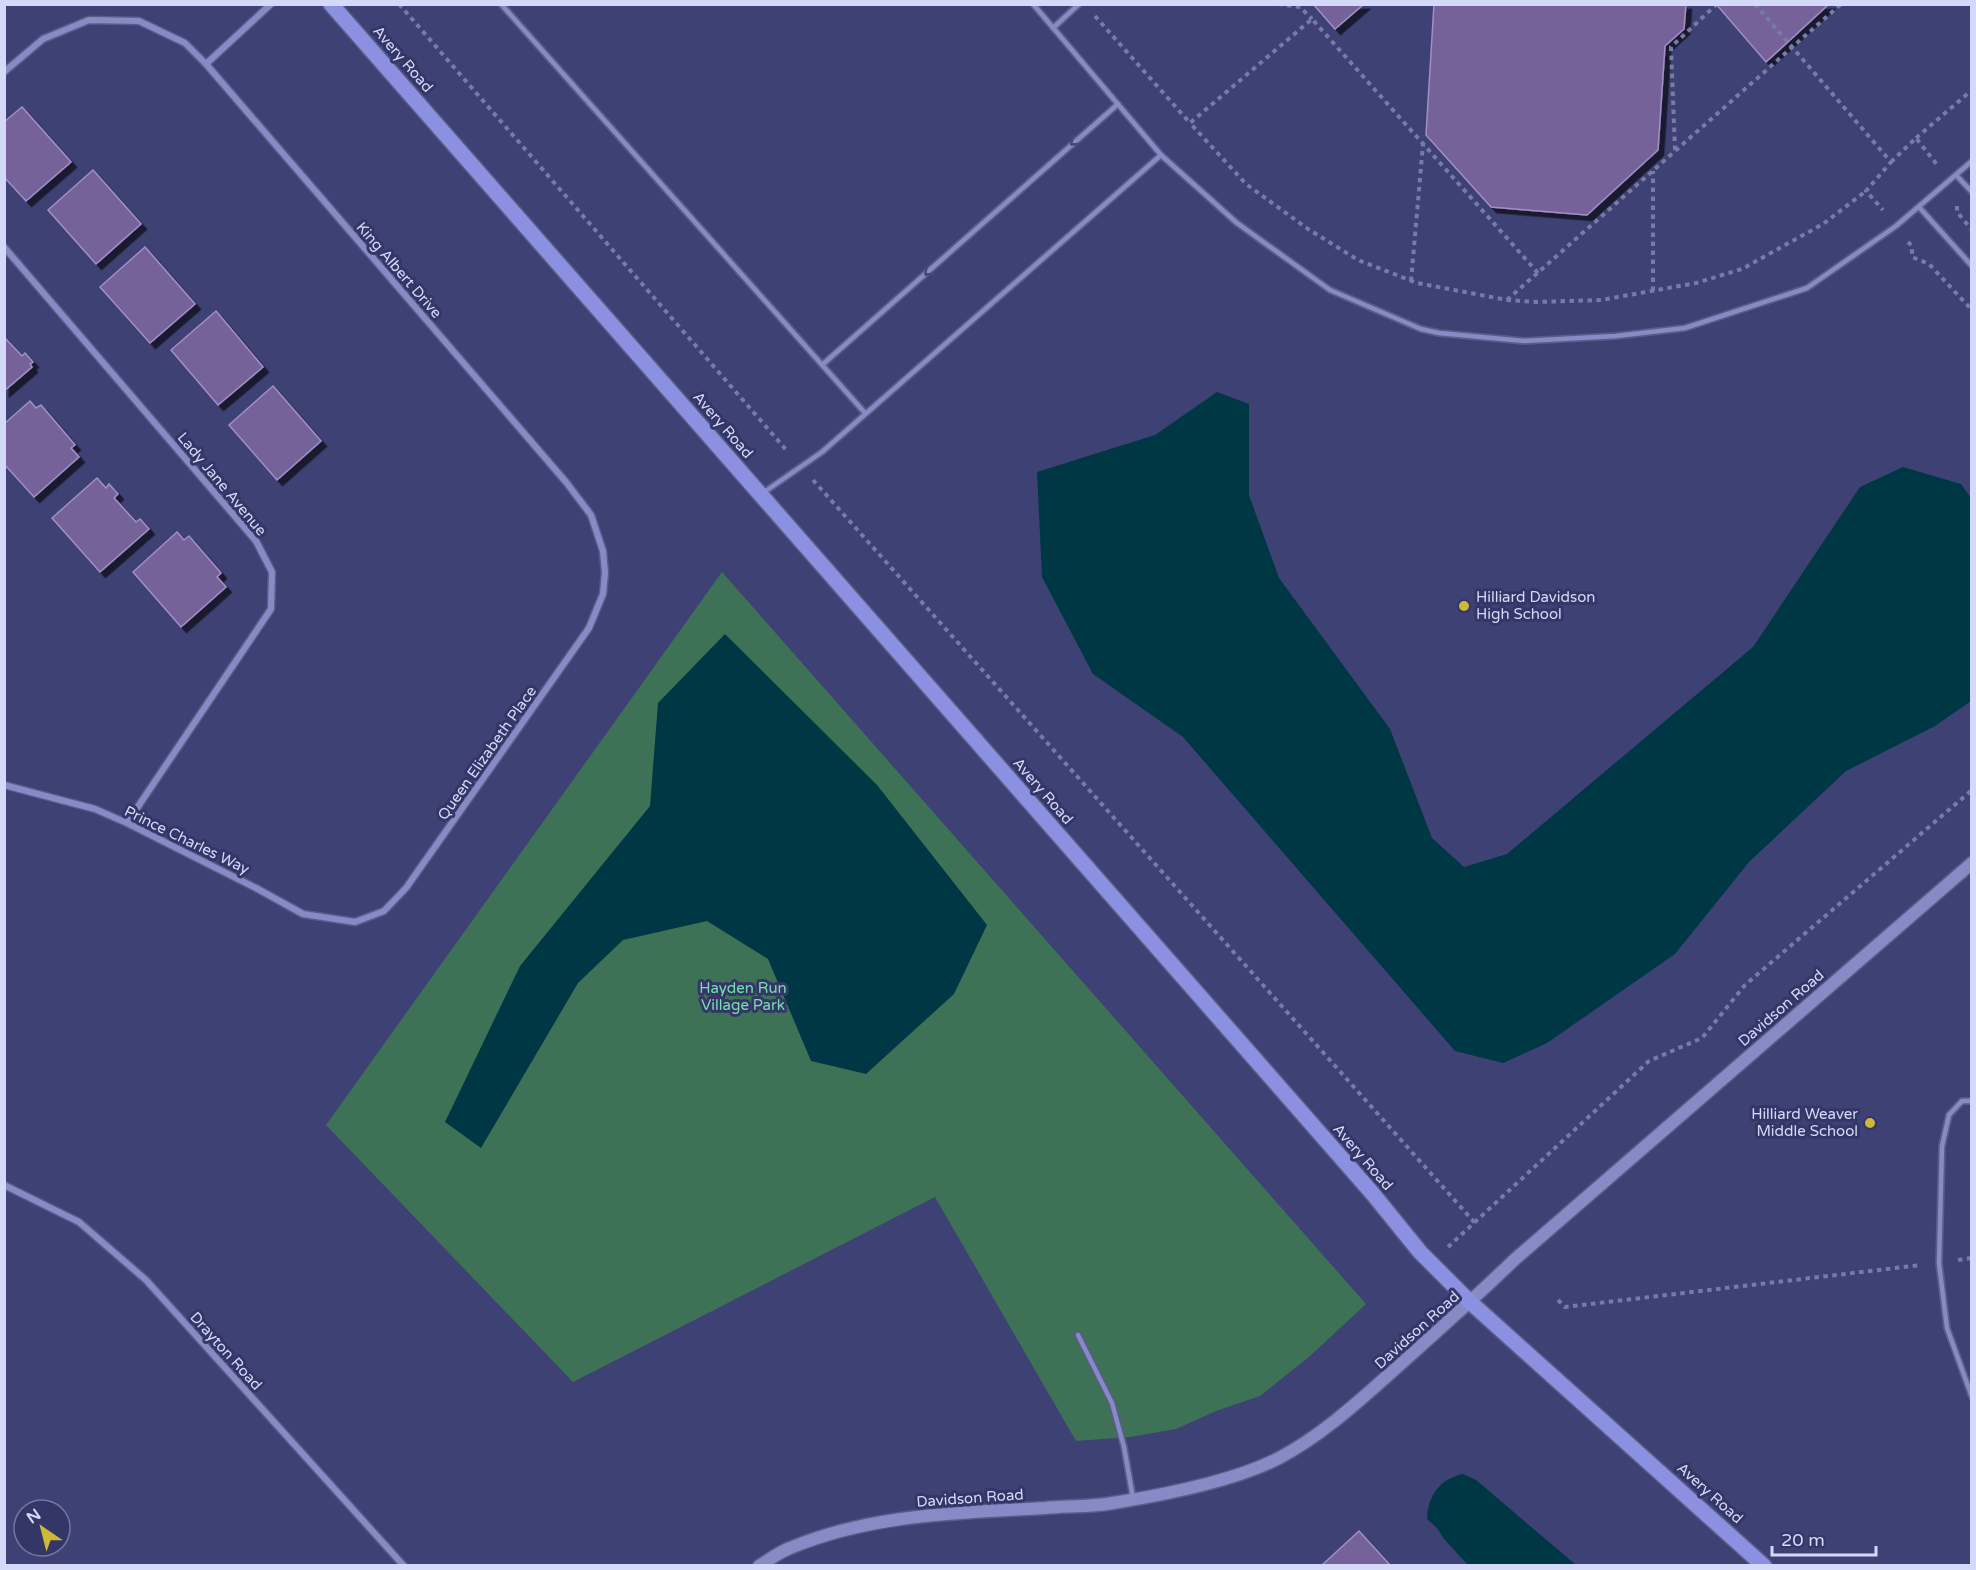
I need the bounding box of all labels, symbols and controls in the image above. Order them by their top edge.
street label: Avery Road [369,22,437,96]
one-way arrow [1070,135,1081,146]
street label: King Albert Drive [352,218,446,322]
one-way arrow [924,265,935,276]
street label: Avery Road [689,388,757,462]
street label: Lady Jane Avenue [174,429,270,539]
place label: Hilliard Davidson High School [1476,588,1595,623]
marker: Hilliard Davidson High School [1457,599,1471,613]
street label: Queen Elizabeth Place [434,683,540,823]
street label: Avery Road [1009,754,1077,828]
street label: Prince Charles Way [122,802,252,878]
street label: Davidson Road [1734,966,1828,1050]
park label: Hayden Run Village Park [699,979,787,1014]
place label: Hilliard Weaver Middle School [1751,1105,1858,1140]
marker: Hilliard Weaver Middle School [1863,1116,1877,1130]
street label: Avery Road [1329,1120,1397,1194]
street label: Davidson Road [1371,1287,1463,1373]
street label: Drayton Road [186,1308,266,1394]
street label: Avery Road [1673,1459,1747,1527]
street label: Davidson Road [916,1485,1024,1511]
north arrow [12,1498,72,1558]
text: N [23,1505,45,1528]
scale bar [1772,1519,1876,1557]
text: 20 m [1781,1529,1825,1551]

